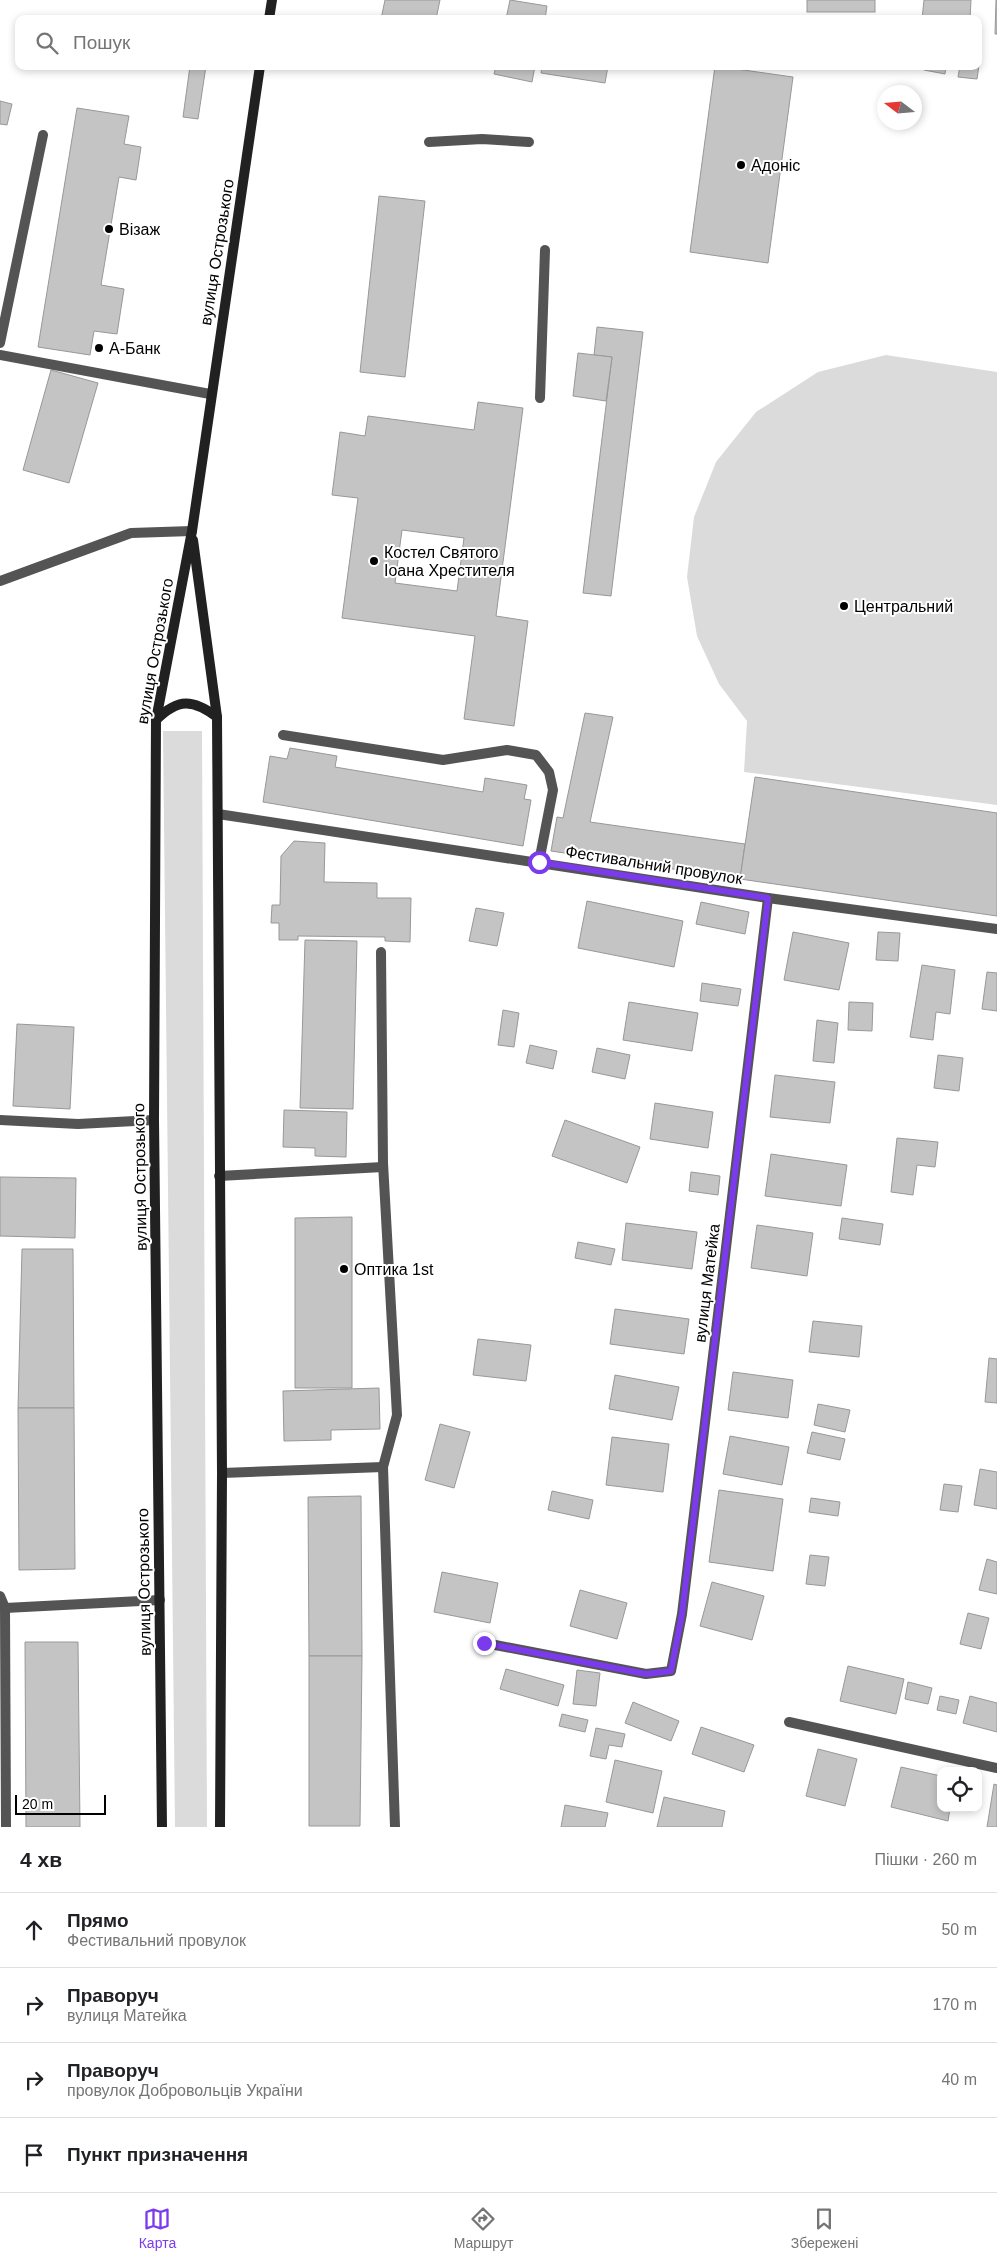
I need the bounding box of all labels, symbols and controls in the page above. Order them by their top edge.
search box [15,15,982,70]
icon: search [33,29,61,57]
text: Пошук [73,32,130,53]
north arrow [877,85,922,130]
place label: Адоніс [751,157,800,174]
marker: Адоніс [735,159,747,171]
street label: вулиця Острозького [197,178,237,326]
place label: Візаж [119,221,160,238]
marker: Візаж [103,223,115,235]
place label: А-Банк [109,340,161,357]
marker: А-Банк [93,342,105,354]
place label: Костел Святого Іоана Хрестителя [384,544,515,579]
marker: Костел Святого Іоана Хрестителя [368,555,380,567]
street label: вулиця Острозького [134,577,176,725]
place label: Центральний [854,598,953,615]
marker: Центральний [838,600,850,612]
street label: Фестивальний провулок [564,843,745,888]
route start [528,851,551,874]
street label: вулиця Острозького [130,1103,150,1251]
street label: вулиця Матейка [691,1222,723,1343]
place label: Оптика 1st [354,1261,434,1278]
marker: Оптика 1st [338,1263,350,1275]
street label: вулиця Острозького [134,1508,154,1656]
route end [473,1632,496,1655]
map controls [937,1767,982,1812]
button: locate [937,1767,982,1812]
scale bar [15,1792,106,1815]
text: 20 m [22,1796,53,1812]
text: 4 хв [20,1848,62,1871]
text: Пішки · 260 m [874,1851,977,1868]
text: Прямо [67,1910,129,1931]
icon: ahead [20,1916,48,1944]
text: 50 m [941,1921,977,1938]
text: Фестивальний провулок [67,1932,246,1949]
text: Праворуч [67,1985,159,2006]
icon: right [20,1991,48,2019]
text: 170 m [933,1996,977,2013]
text: вулиця Матейка [67,2007,187,2024]
text: Праворуч [67,2060,159,2081]
icon: right [20,2066,48,2094]
text: 40 m [941,2071,977,2088]
text: провулок Добровольців України [67,2082,303,2099]
icon: arrive [20,2141,48,2169]
text: Пункт призначення [67,2144,248,2165]
tab: Карта [139,2205,176,2251]
tab: Маршрут [454,2205,513,2251]
tab: Збережені [791,2205,858,2251]

